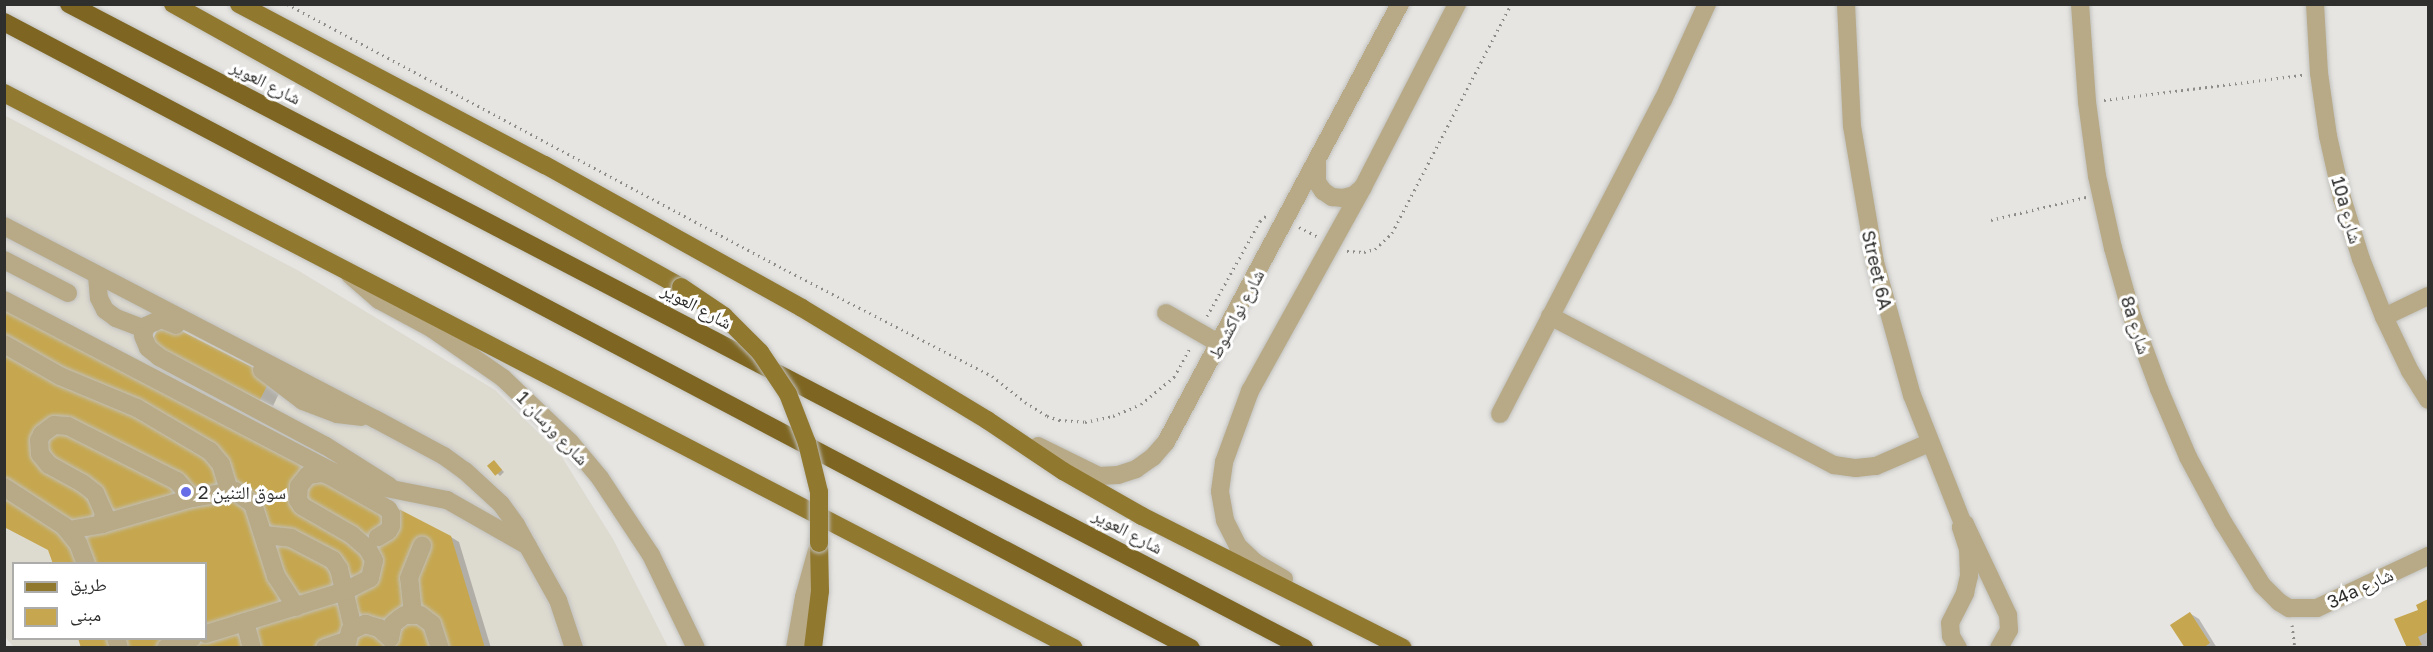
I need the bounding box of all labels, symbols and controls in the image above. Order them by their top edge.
street label: شارع العوير [227,55,305,109]
street label: 10a شارع [2327,174,2367,246]
street label: Street 6A [1857,228,1897,312]
street label: شارع نواكشوط [1203,266,1269,362]
street label: شارع العوير [658,279,736,333]
street label: 8a شارع [2116,293,2156,357]
street label: شارع ورسان 1 [512,387,594,469]
place label: سوق التنين 2 [198,481,286,503]
marker: سوق التنين 2 [179,485,193,499]
street label: شارع العوير [1089,504,1167,558]
legend [12,562,207,640]
street label: 34a شارع [2324,563,2396,613]
text: طريق [70,573,107,595]
text: مبنى [70,603,101,625]

